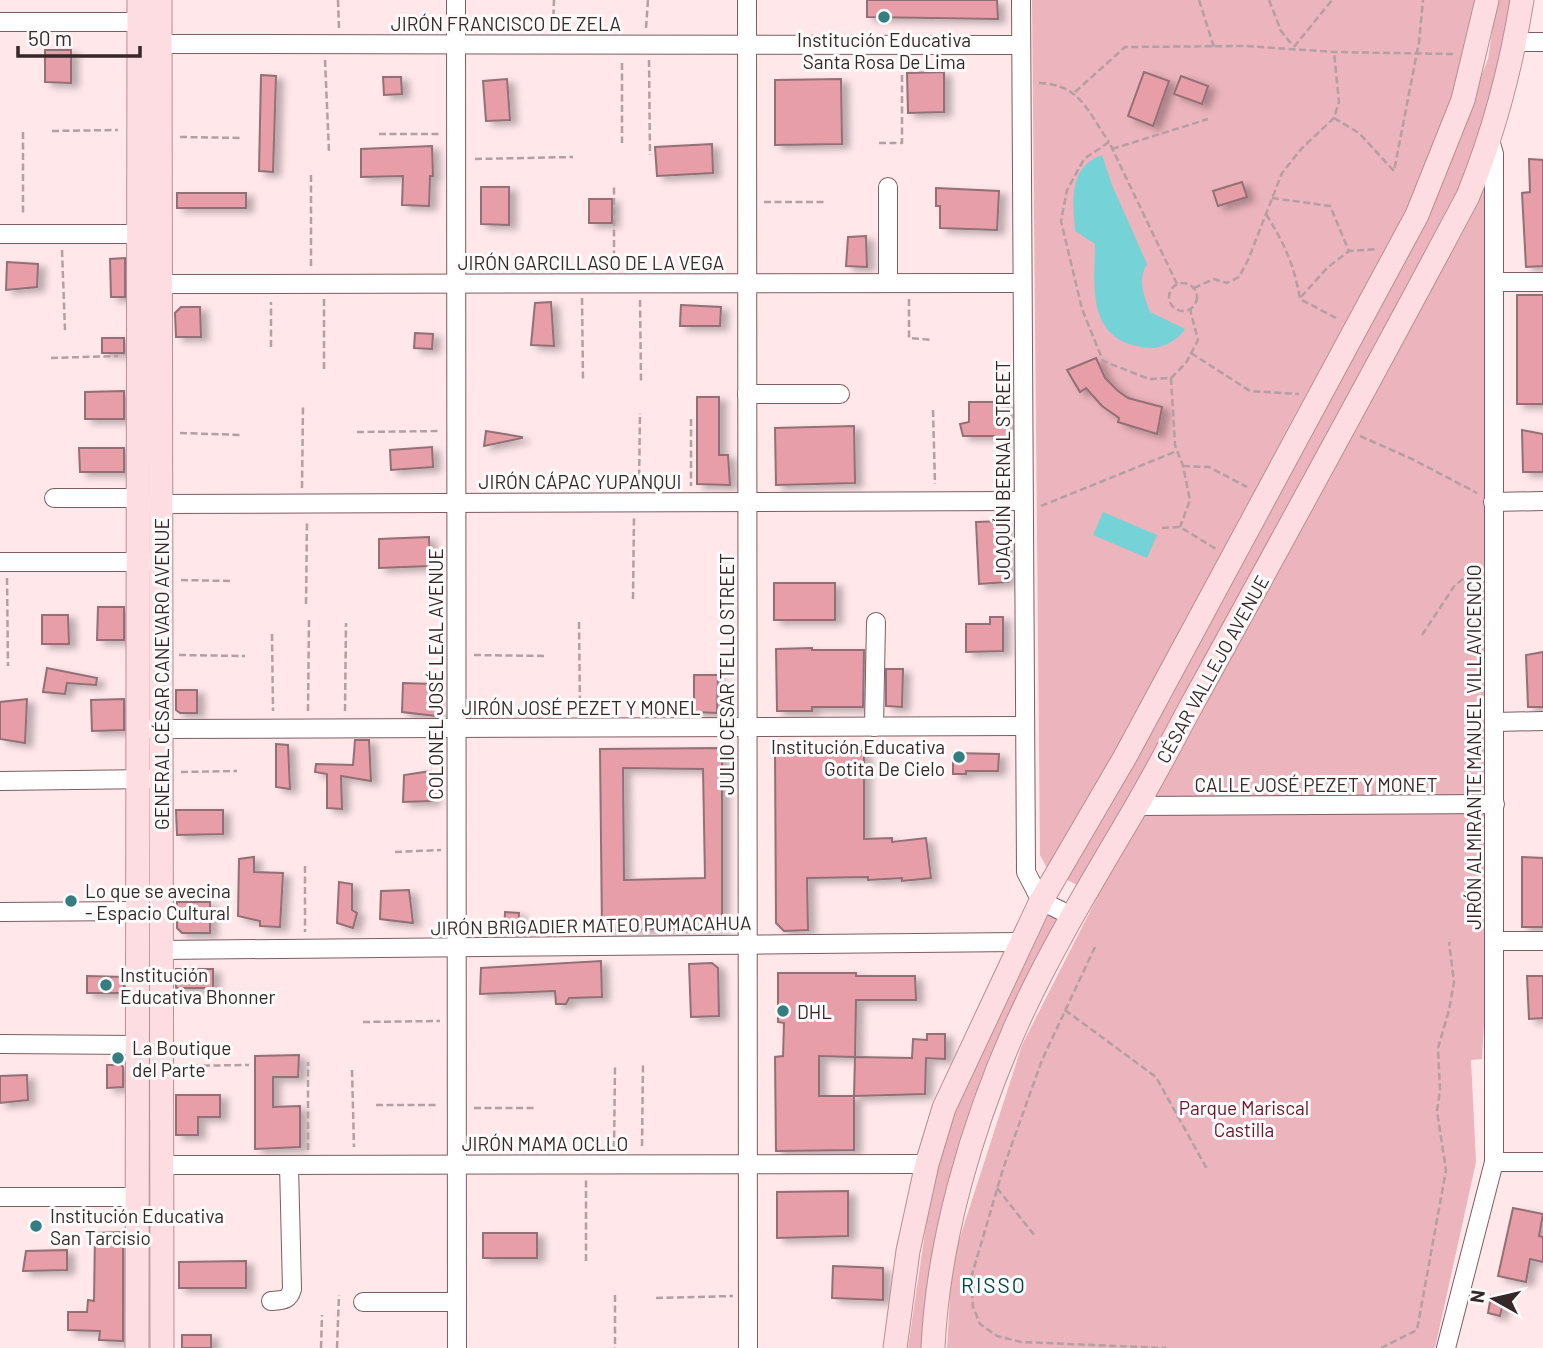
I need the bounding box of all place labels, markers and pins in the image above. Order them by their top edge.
marker: Institución Educativa Santa Rosa De Lima [876,9,892,25]
place label: Institución Educativa Santa Rosa De Lima [797,28,971,73]
place label: Institución Educativa Gotita De Cielo [771,735,945,780]
marker: Institución Educativa Gotita De Cielo [951,749,967,765]
place label: Lo que se avecina - Espacio Cultural [85,879,231,924]
marker: Lo que se avecina - Espacio Cultural [63,893,79,909]
place label: Institución Educativa Bhonner [120,963,276,1008]
marker: Institución Educativa Bhonner [98,977,114,993]
place label: DHL [797,1000,832,1023]
marker: DHL [775,1003,791,1019]
place label: La Boutique del Parte [132,1036,231,1081]
marker: La Boutique del Parte [110,1050,126,1066]
place label: Institución Educativa San Tarcisio [50,1204,224,1249]
marker: Institución Educativa San Tarcisio [28,1218,44,1234]

